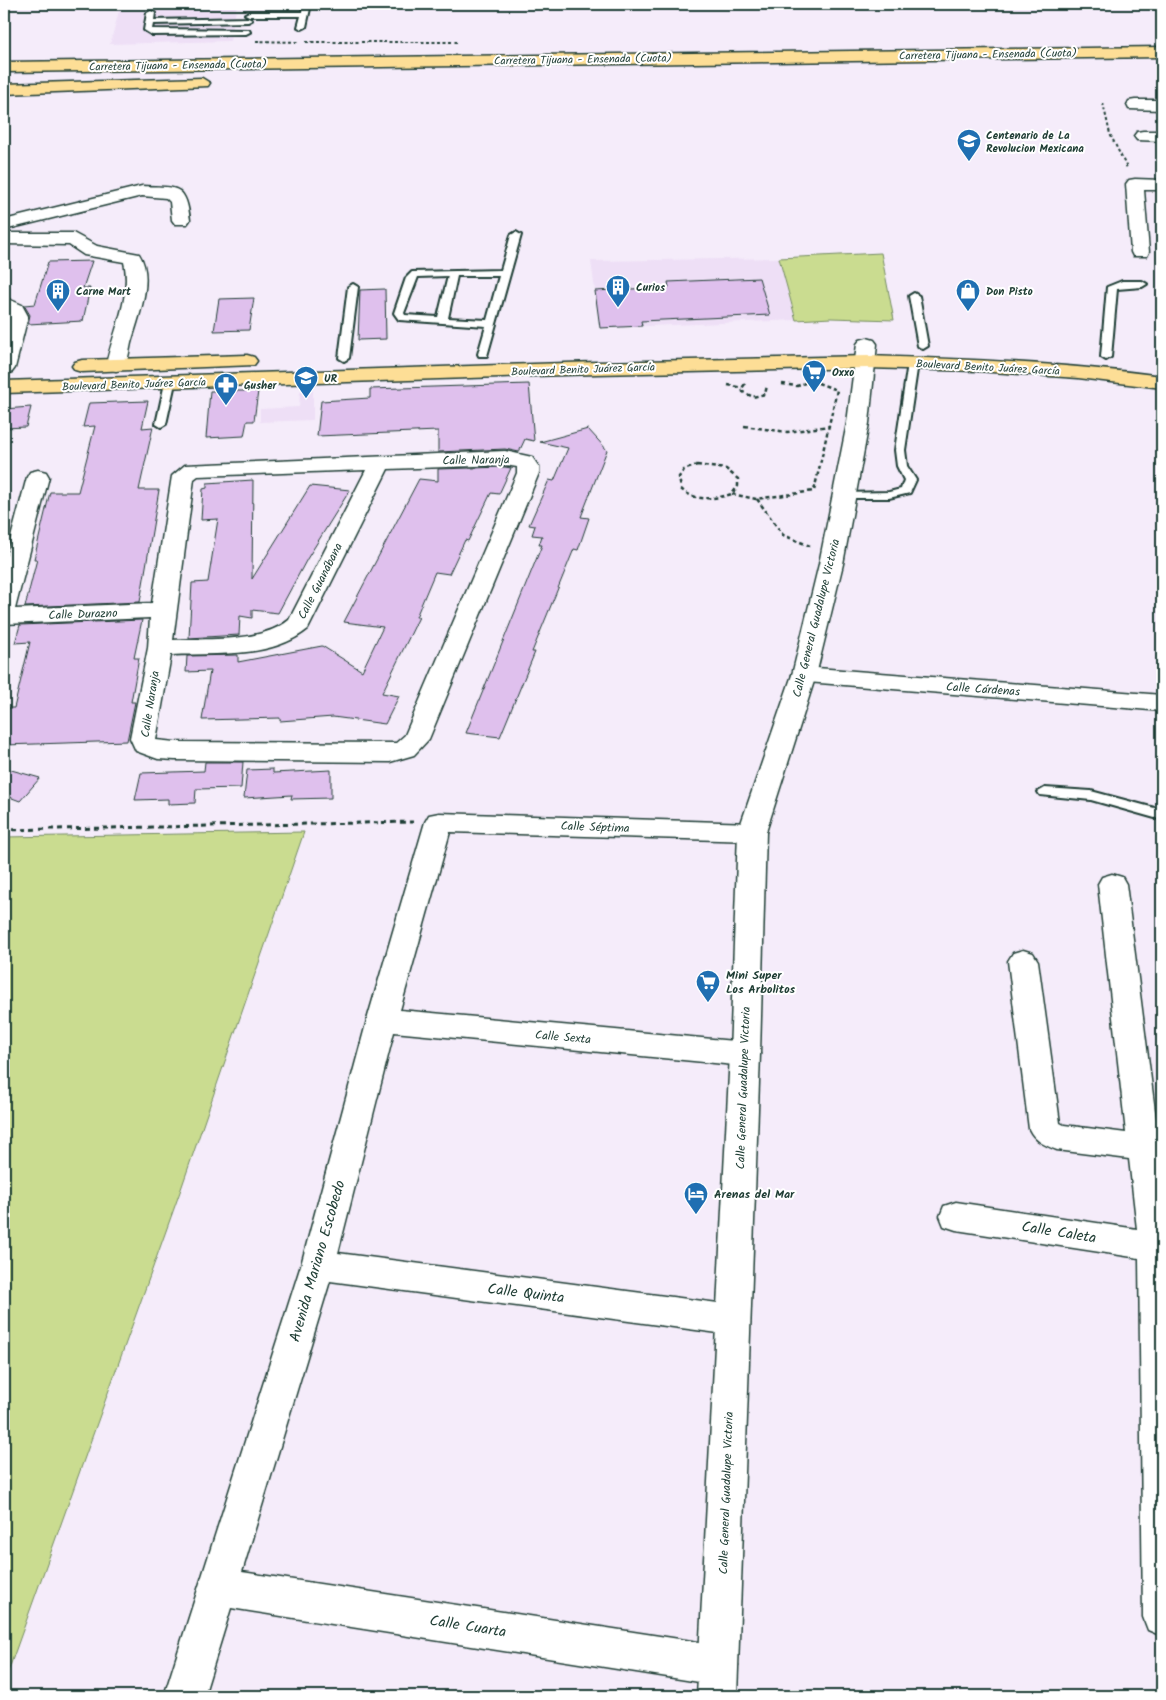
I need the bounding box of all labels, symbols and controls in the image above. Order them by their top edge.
street label: Carretera Tijuana - Ensenada (Cuota) [899,44,1077,66]
street label: Carretera Tijuana - Ensenada (Cuota) [494,49,672,71]
street label: Carretera Tijuana - Ensenada (Cuota) [89,55,267,77]
place label: Centenario de La Revolucion Mexicana [986,127,1084,158]
school or university icon: Centenario de La Revolucion Mexicana [956,128,982,162]
building icon: Curios [605,274,631,308]
building icon: Carne Mart [45,278,71,312]
shop icon: Don Pisto [955,278,981,312]
place label: Curios [636,279,666,297]
place label: Carne Mart [76,283,132,301]
place label: Don Pisto [986,283,1033,301]
street label: Boulevard Benito Juárez García [916,355,1060,381]
street label: Boulevard Benito Juárez García [511,358,655,382]
supermarket icon: Oxxo [801,359,827,393]
place label: Oxxo [832,364,854,382]
school or university icon: UR [293,365,319,399]
place label: UR [324,370,338,388]
pharmacy icon: Gusher [213,372,239,406]
street label: Boulevard Benito Juárez García [62,373,206,397]
place label: Gusher [244,377,278,395]
street label: Calle Naranja [442,450,510,471]
street label: Calle General Guadalupe Victoria [788,536,845,699]
street label: Calle Guanábana [293,539,348,623]
street label: Calle Durazno [48,604,118,625]
street label: Calle Naranja [136,669,165,739]
street label: Calle Cárdenas [945,677,1021,702]
street label: Calle Séptima [560,817,630,838]
place label: Mini Super Los Arbolitos [726,966,796,999]
supermarket icon: Mini Super Los Arbolitos [695,969,721,1003]
street label: Calle General Guadalupe Victoria [731,1006,756,1170]
street label: Calle Sexta [534,1026,592,1049]
street label: Avenida Mariano Escobedo [283,1177,353,1345]
hotel icon: Arenas del Mar [683,1181,709,1215]
place label: Arenas del Mar [714,1185,795,1204]
street label: Calle Caleta [1020,1215,1098,1251]
street label: Calle Quinta [486,1277,566,1311]
street label: Calle General Guadalupe Victoria [714,1411,739,1575]
street label: Calle Cuarta [428,1609,508,1645]

